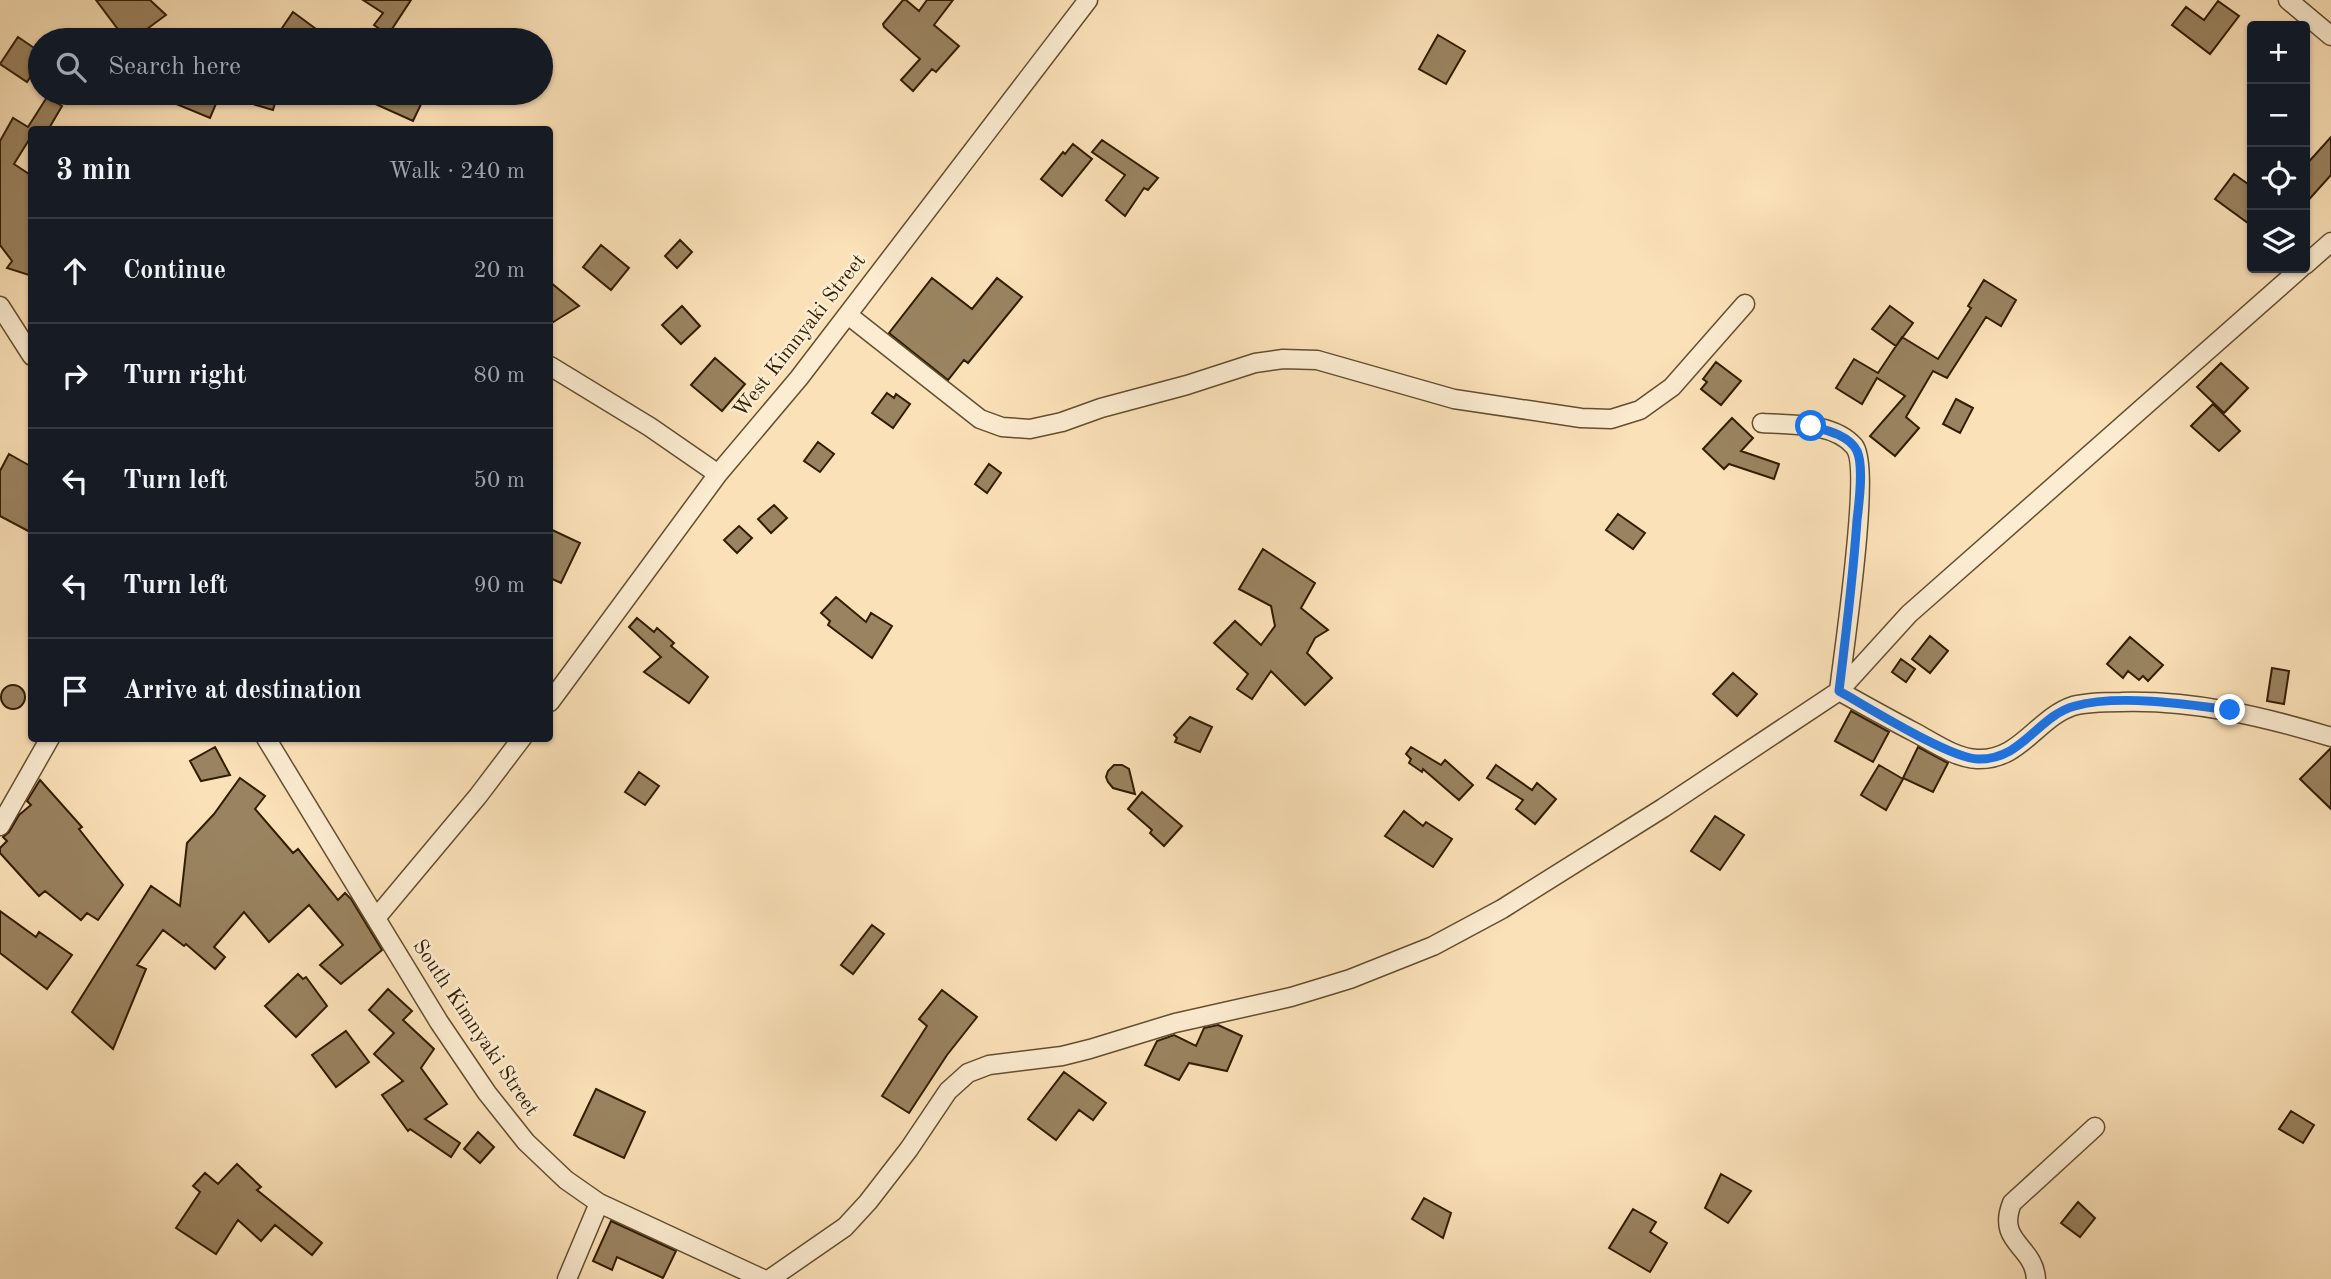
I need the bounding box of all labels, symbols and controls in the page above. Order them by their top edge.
map controls [2247,21,2310,273]
button: + [2247,21,2310,84]
search box [28,28,553,105]
icon: search [52,48,90,86]
text: Search here [108,54,241,80]
button: − [2247,84,2310,147]
button: locate [2247,147,2310,210]
text: 3 min [56,156,131,186]
text: Walk · 240 m [389,160,525,183]
button: layers [2247,210,2310,273]
street label: West Kimnyaki Street [730,250,870,422]
icon: ahead [56,252,94,290]
text: Continue [123,258,226,284]
text: 20 m [474,259,525,282]
icon: right [56,357,94,395]
text: Turn right [123,363,246,389]
text: 80 m [474,364,525,387]
route start [1795,410,1826,441]
icon: left [56,462,94,500]
text: Turn left [123,468,228,494]
text: 50 m [474,469,525,492]
icon: left [56,567,94,605]
text: Turn left [123,573,228,599]
text: 90 m [474,574,525,597]
icon: arrive [56,672,94,710]
text: Arrive at destination [123,678,362,704]
route end [2214,694,2245,725]
street label: South Kimnyaki Street [408,936,542,1120]

